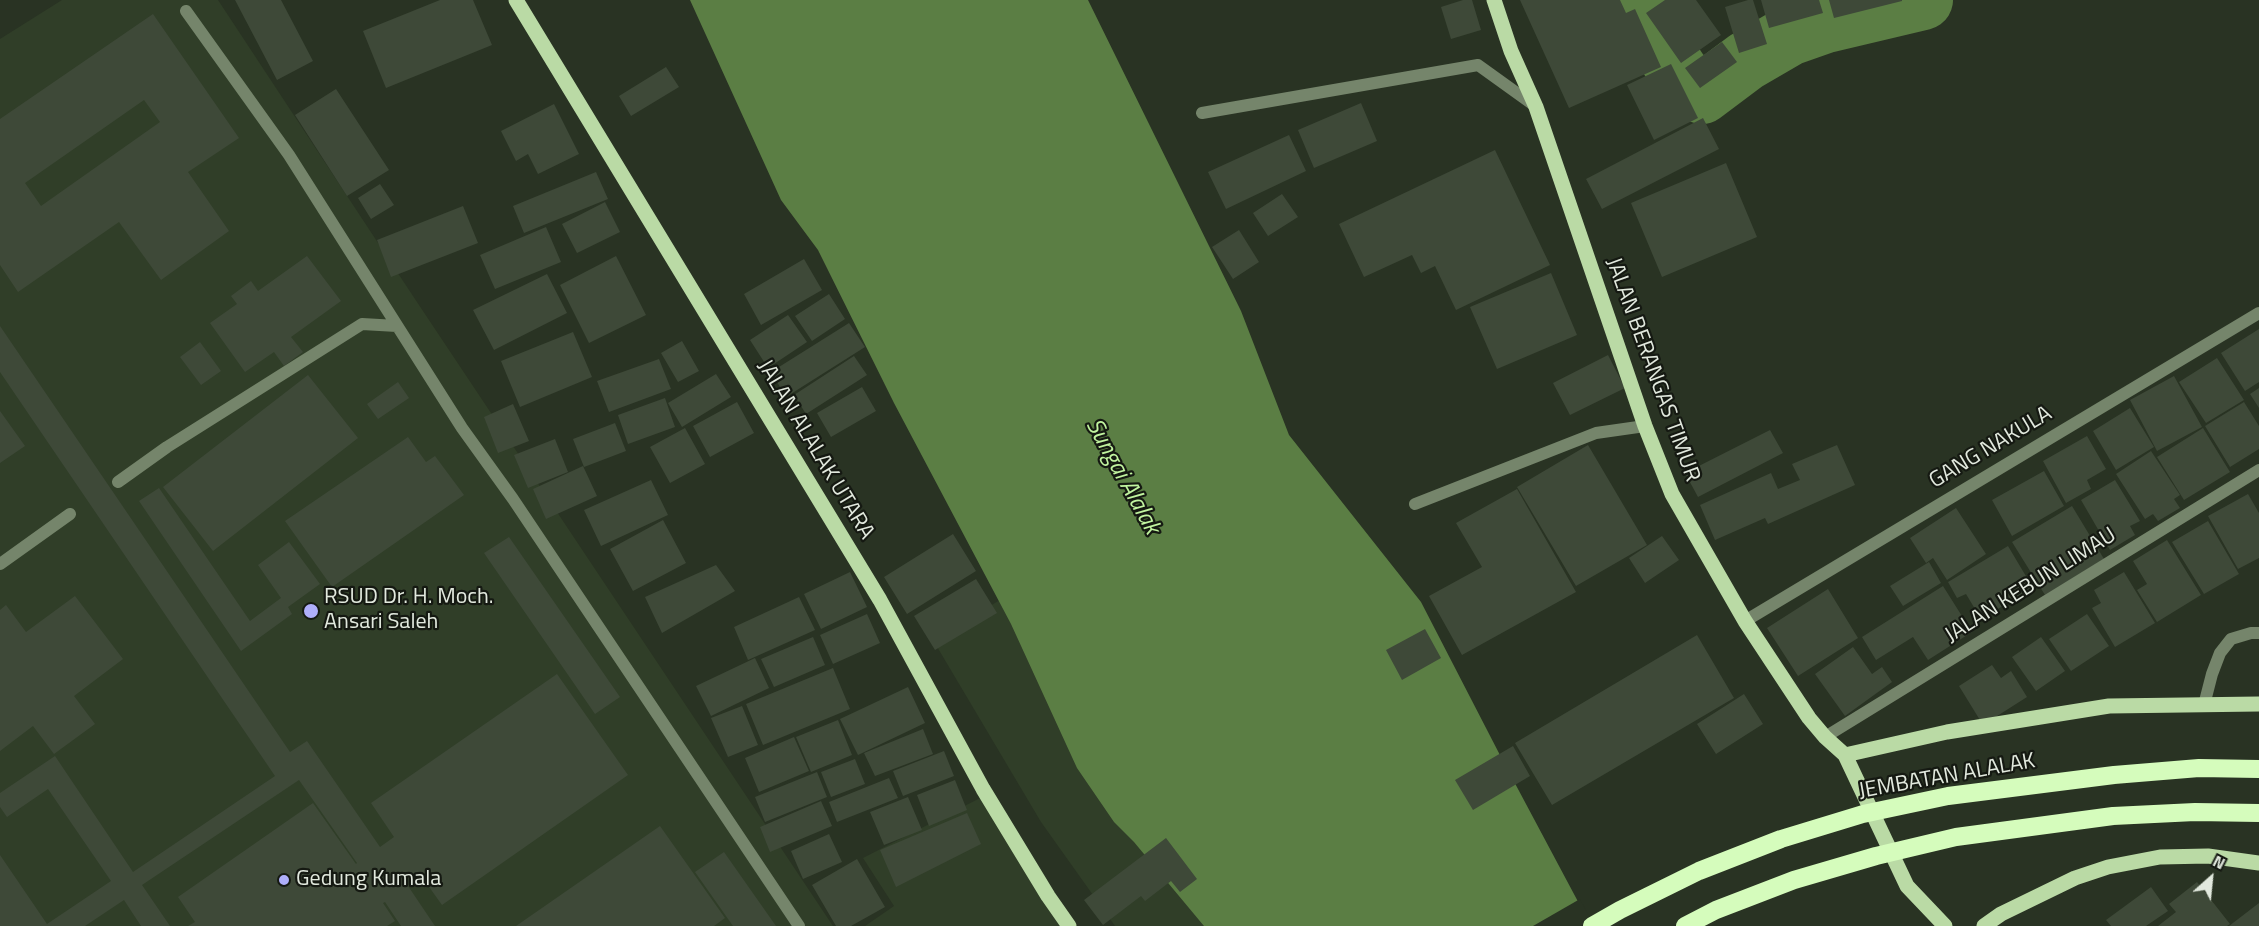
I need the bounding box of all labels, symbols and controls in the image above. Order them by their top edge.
street label: JALAN BERANGAS TIMUR [1599,254,1705,486]
street label: JALAN ALALAK UTARA [751,355,879,545]
street label: GANG NAKULA [1925,401,2057,495]
water label: Sungai Alalak [1078,414,1166,540]
street label: JALAN KEBUN LIMAU [1941,523,2121,649]
place label: RSUD Dr. H. Moch. Ansari Saleh [324,585,493,636]
marker: RSUD Dr. H. Moch. Ansari Saleh [302,602,320,620]
street label: JEMBATAN ALALAK [1857,748,2037,806]
north arrow [2181,848,2241,908]
text: N [2209,849,2230,875]
place label: Gedung Kumala [296,867,441,893]
marker: Gedung Kumala [277,873,291,887]

